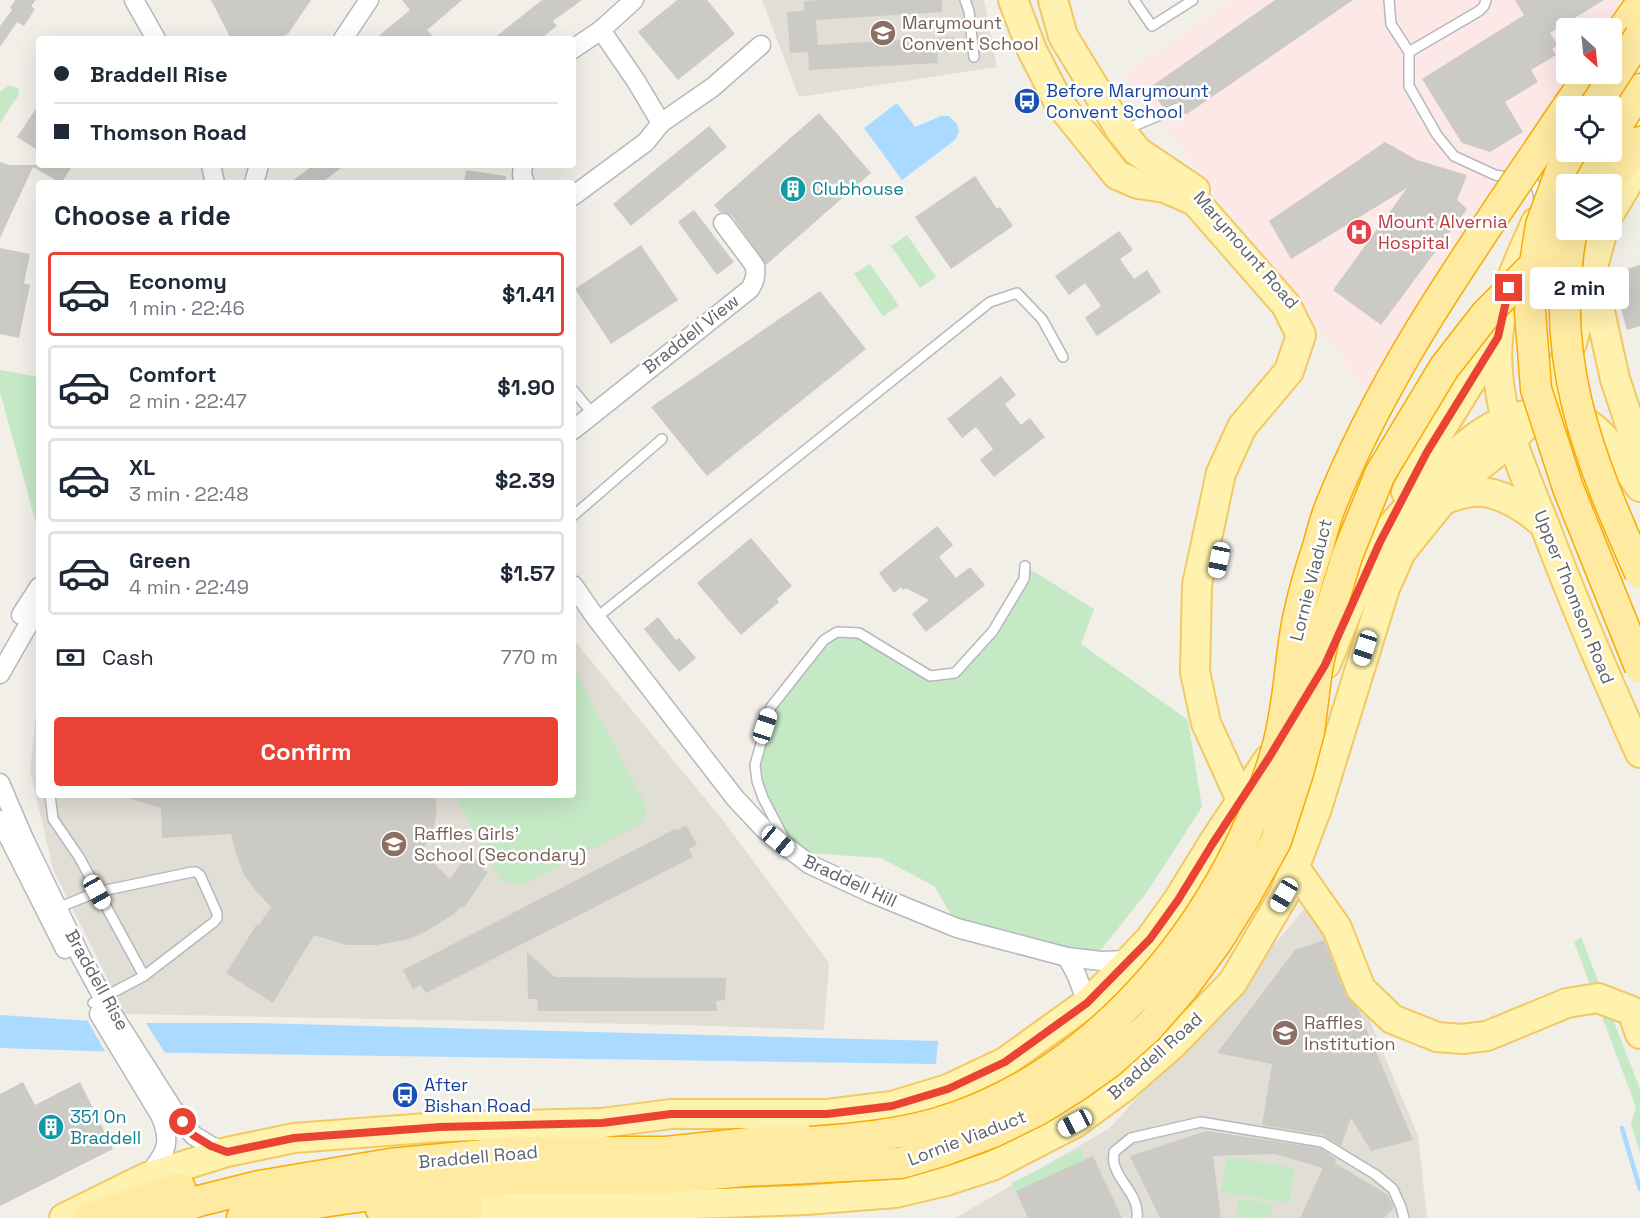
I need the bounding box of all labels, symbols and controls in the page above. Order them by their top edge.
place label: Marymount Convent School [902,11,1039,55]
school or university icon: Marymount Convent School [868,18,898,48]
north arrow [1556,18,1622,84]
map controls [1556,18,1622,240]
text: Braddell Rise [90,60,228,88]
place label: Before Marymount Convent School [1046,79,1209,123]
bus stop icon: Before Marymount Convent School [1012,86,1042,116]
button: locate [1556,96,1622,162]
text: Thomson Road [90,118,247,146]
building icon: Clubhouse [778,174,808,204]
button: layers [1556,174,1622,240]
place label: Clubhouse [812,177,904,200]
street label: Marymount Road [1189,186,1304,314]
text: Choose a ride [54,198,231,233]
place label: Mount Alvernia Hospital [1378,210,1507,254]
hospital icon: Mount Alvernia Hospital [1344,217,1374,247]
icon: car [57,267,111,321]
text: Economy [129,267,227,295]
callout: 2 min [1530,267,1629,309]
route end [1495,274,1522,301]
text: 2 min [1554,275,1605,301]
text: $1.41 [502,280,555,308]
street label: Braddell View [638,289,743,378]
text: 1 min · 22:46 [129,295,245,321]
icon: car [57,360,111,414]
text: Comfort [129,360,217,388]
text: $1.90 [497,373,555,401]
text: 2 min · 22:47 [129,388,247,414]
icon: car [57,453,111,507]
text: XL [129,453,155,481]
text: $2.39 [495,466,555,494]
text: 3 min · 22:48 [129,481,249,507]
street label: Upper Thomson Road [1529,507,1620,687]
street label: Lornie Viaduct [1284,516,1337,643]
car [1206,541,1232,579]
icon: car [57,546,111,600]
text: Green [129,546,191,574]
text: $1.57 [500,559,555,587]
text: 4 min · 22:49 [129,574,249,600]
car [1351,628,1379,668]
icon: cash [54,641,87,674]
text: Cash [102,643,154,671]
text: 770 m [500,644,558,670]
car [751,706,779,746]
button: Confirm [54,717,558,786]
place label: Raffles Girls' School (Secondary) [414,822,586,866]
car [758,823,798,859]
school or university icon: Raffles Girls' School (Secondary) [379,829,409,859]
street label: Braddell Hill [800,849,901,912]
car [80,872,114,912]
car [1267,875,1301,915]
street label: Braddell Rise [60,925,135,1034]
street label: Braddell Road [1102,1007,1207,1104]
place label: Raffles Institution [1304,1011,1396,1055]
school or university icon: Raffles Institution [1270,1018,1300,1048]
place label: After Bishan Road [424,1073,531,1117]
bus stop icon: After Bishan Road [390,1080,420,1110]
street label: Lornie Viaduct [904,1104,1029,1171]
place label: 351 On Braddell [70,1105,141,1149]
car [1055,1107,1095,1139]
route start [169,1108,196,1135]
building icon: 351 On Braddell [36,1112,66,1142]
street label: Braddell Road [417,1140,539,1173]

